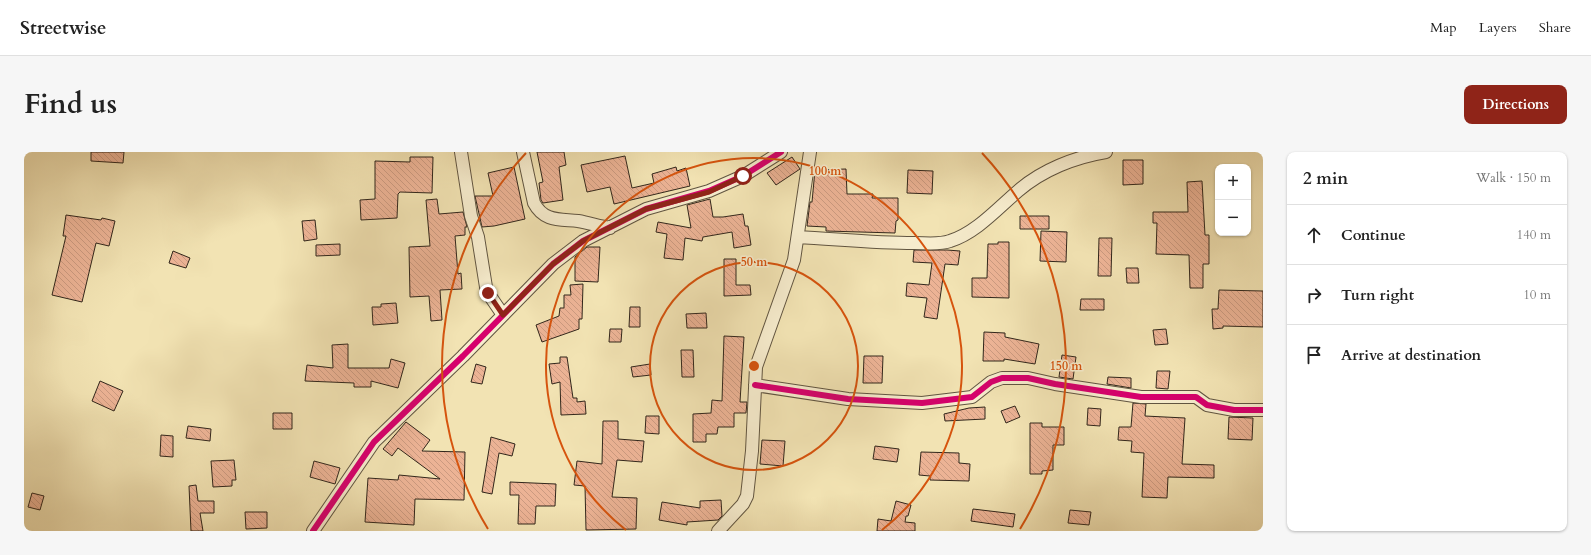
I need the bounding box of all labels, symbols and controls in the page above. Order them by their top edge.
text: Streetwise [20,15,107,41]
text: Map [1430,18,1457,37]
text: Layers [1479,18,1517,37]
text: Share [1539,18,1571,37]
text: Find us [24,85,117,123]
button: Directions [1464,85,1567,124]
text: 100 m [809,163,842,179]
map controls [1215,164,1251,236]
button: + [1215,164,1251,200]
route start [734,167,752,185]
text: 2 min [1303,167,1348,190]
text: Walk · 150 m [1476,169,1551,187]
button: − [1215,200,1251,236]
icon: ahead [1303,224,1325,246]
text: Continue [1341,225,1406,245]
text: 140 m [1517,226,1551,244]
text: 50 m [741,254,768,270]
route end [479,284,497,302]
icon: right [1303,284,1325,306]
text: Turn right [1341,285,1414,305]
text: 10 m [1523,286,1551,304]
icon: arrive [1303,344,1325,366]
text: Arrive at destination [1341,345,1481,365]
text: 150 m [1050,358,1083,374]
centre of rings [747,359,761,373]

